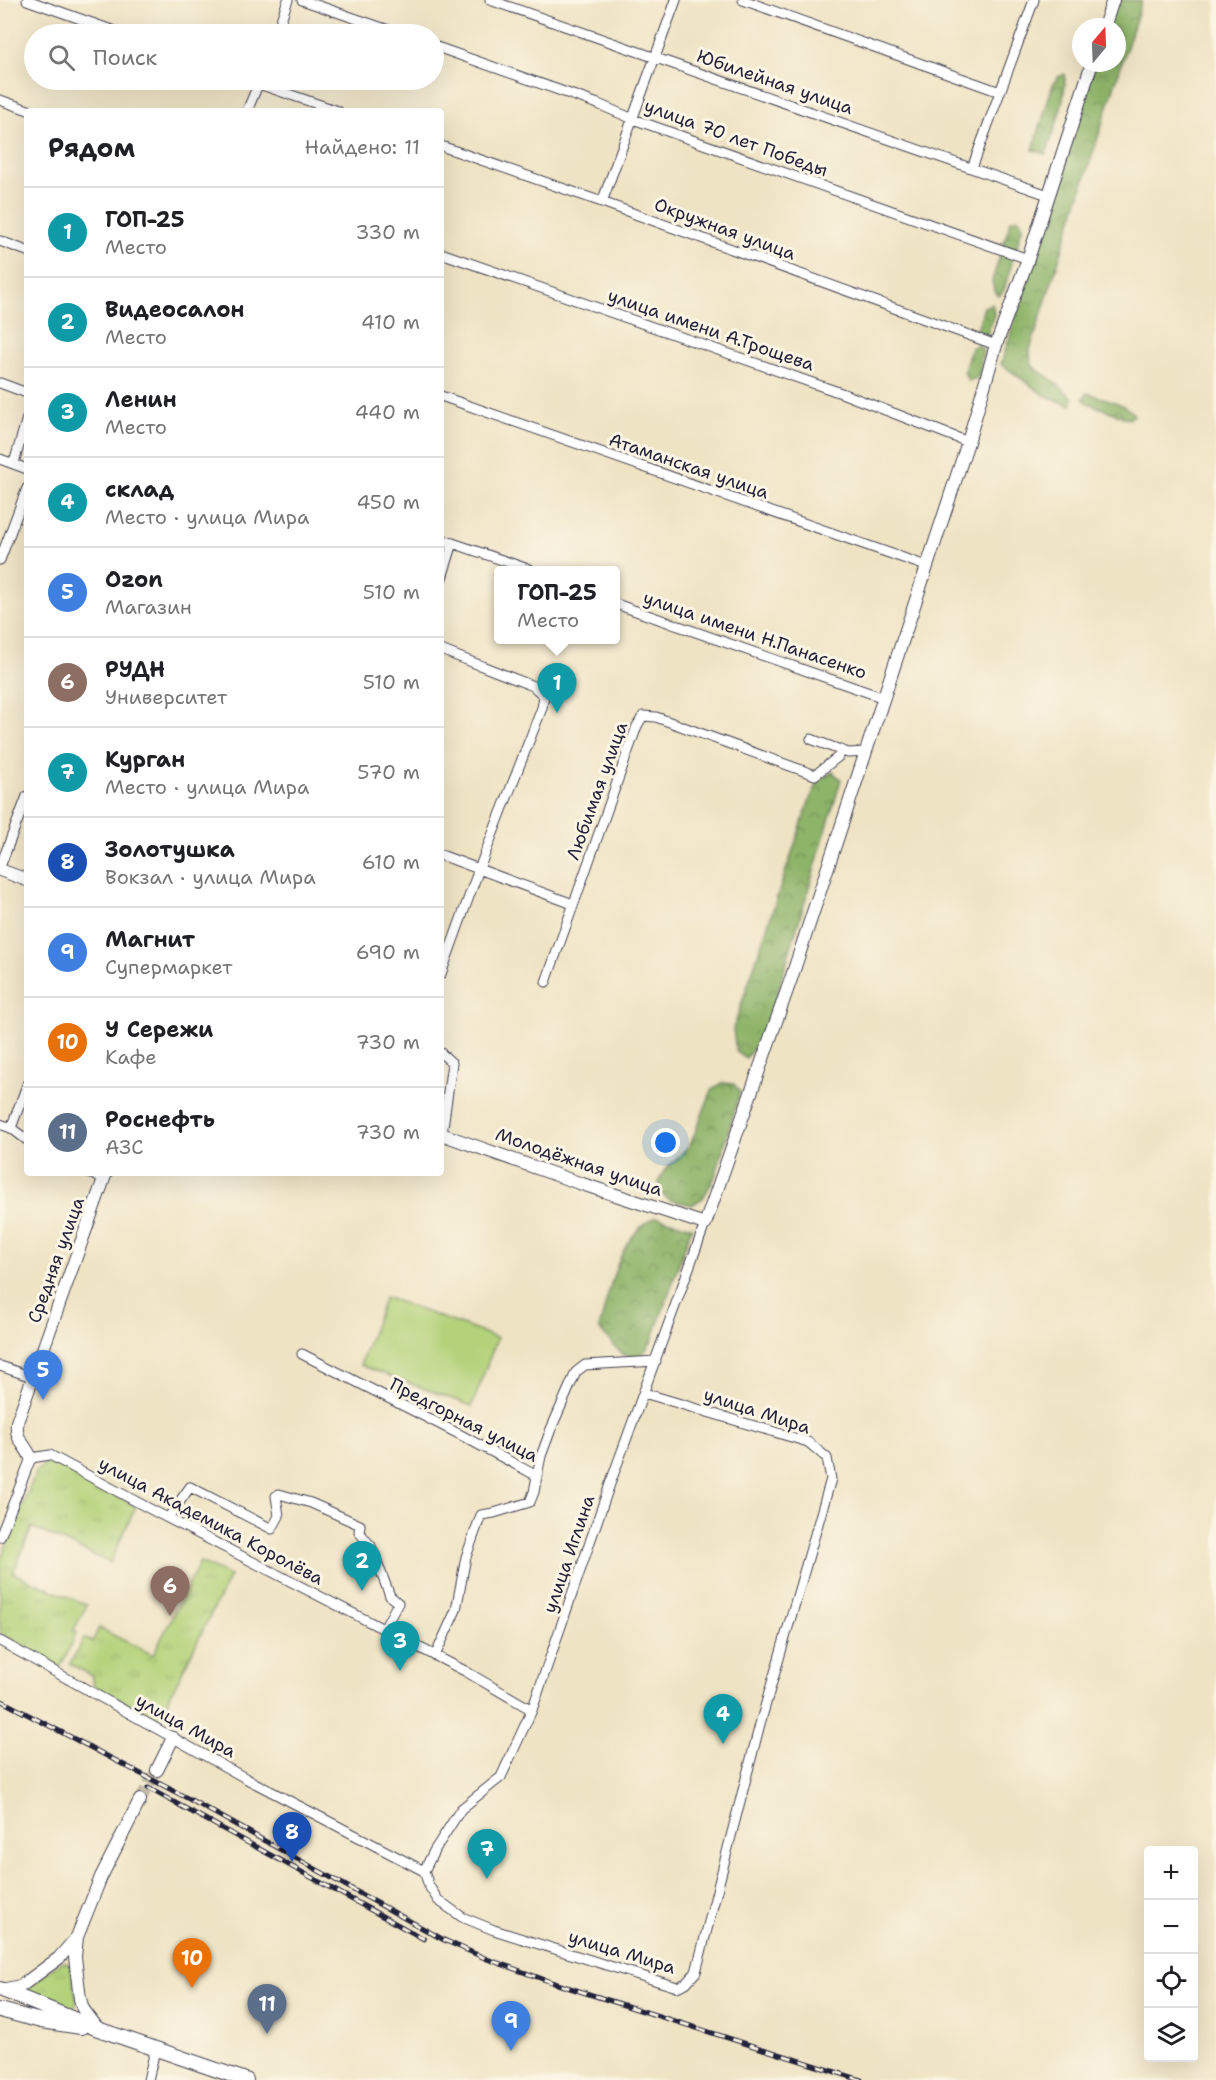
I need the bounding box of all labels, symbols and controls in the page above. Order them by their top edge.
north arrow [1072,18,1126,72]
search box [24,24,444,90]
icon: search [45,41,78,74]
text: Поиск [93,43,157,72]
street label: Юбилейная улица [694,44,856,120]
street label: улица 70 лет Победы [641,94,831,182]
text: Рядом [48,130,135,165]
text: Найдено: 11 [305,134,420,160]
street label: Окружная улица [651,192,799,266]
text: ГОП-25 [105,205,185,234]
text: 1 [63,219,72,245]
text: 330 m [356,219,420,245]
text: Место [105,234,167,260]
street label: улица имени А.Трощева [605,283,817,377]
text: Видеосалон [105,295,245,324]
text: 2 [61,309,75,335]
text: 410 m [361,309,420,335]
text: Место [105,324,167,350]
text: Ленин [105,385,177,414]
text: 3 [61,399,75,425]
text: 440 m [355,399,420,425]
text: Место [105,414,167,440]
street label: Атаманская улица [606,427,772,505]
text: склад [105,475,174,504]
text: 4 [61,489,75,515]
text: 450 m [356,489,420,515]
text: Место · улица Мира [105,504,309,530]
text: Ozon [105,565,163,594]
popup [494,566,620,644]
text: ГОП-25 [517,578,597,607]
text: 5 [61,579,74,605]
text: 510 m [363,579,420,605]
street label: улица имени Н.Панасенко [640,585,870,685]
text: Магазин [105,594,192,620]
text: Место [517,607,579,633]
text: РУДН [105,655,165,684]
pin: 1 [538,664,576,713]
text: 6 [61,669,75,695]
text: 510 m [363,669,420,695]
text: Университет [105,684,227,710]
street label: Любимая улица [561,719,633,863]
text: Курган [105,745,185,774]
text: 7 [61,759,75,785]
text: 570 m [357,759,420,785]
text: Место · улица Мира [105,774,309,800]
text: Золотушка [105,835,235,864]
text: 8 [61,849,75,875]
text: 610 m [362,849,420,875]
text: Вокзал · улица Мира [105,864,316,890]
text: Магнит [105,925,195,954]
text: 9 [61,939,75,965]
text: 690 m [356,939,420,965]
text: Супермаркет [105,954,232,980]
text: У Сережи [105,1015,213,1044]
text: 10 [56,1029,79,1055]
text: 730 m [356,1029,420,1055]
text: Кафе [105,1044,157,1070]
text: Роснефть [105,1105,215,1134]
text: 11 [59,1119,76,1145]
text: 730 m [356,1119,420,1145]
street label: Молодёжная улица [492,1122,666,1202]
your location [651,1128,680,1157]
text: АЗС [105,1134,143,1160]
street label: Средняя улица [22,1194,90,1326]
pin: 5 [24,1350,63,1400]
street label: Предгорная улица [386,1372,542,1468]
street label: улица Мира [701,1382,813,1440]
street label: улица Академика Королёва [94,1451,328,1591]
street label: улица Иглина [538,1492,600,1616]
pin: 2 [342,1542,382,1591]
pin: 6 [150,1566,190,1616]
pin: 3 [380,1622,420,1671]
street label: улица Мира [132,1689,240,1763]
pin: 4 [704,1694,742,1744]
pin: 8 [272,1812,312,1862]
pin: 7 [468,1830,506,1879]
map controls [1144,1846,1198,2062]
button: + [1144,1846,1198,1900]
button: − [1144,1900,1198,1954]
street label: улица Мира [565,1924,679,1980]
pin: 10 [172,1938,212,1988]
button: locate [1144,1954,1198,2008]
pin: 11 [248,1984,286,2034]
pin: 9 [492,2002,530,2051]
button: layers [1144,2008,1198,2062]

